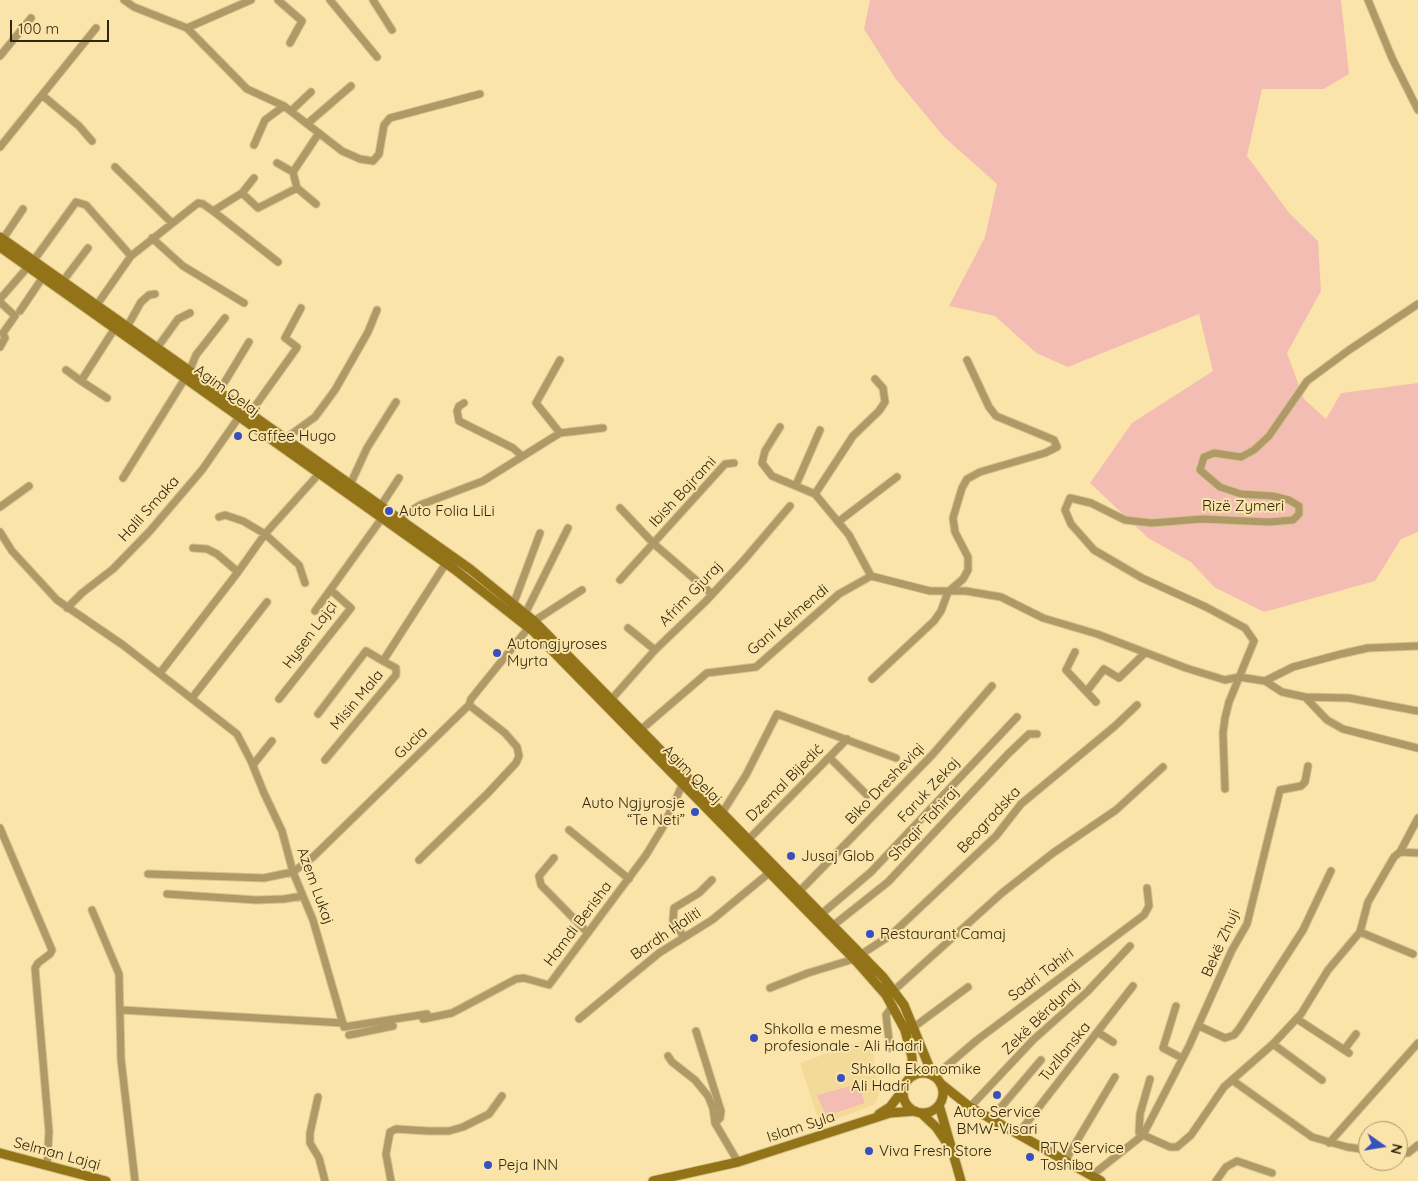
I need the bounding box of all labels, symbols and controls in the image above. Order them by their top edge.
scale bar [12,10,111,42]
text: 100 m [18,19,59,38]
street label: Agim Qelaj [191,361,263,421]
place label: Caffee Hugo [248,427,336,445]
marker: Caffee Hugo [232,430,244,442]
street label: Ibish Bajrami [646,453,720,531]
street label: Halil Smaka [115,472,183,546]
street label: Rizë Zymeri [1202,497,1284,515]
place label: Auto Folia LiLi [399,502,495,520]
marker: Auto Folia LiLi [383,505,395,517]
street label: Afrim Gjuraj [655,558,727,630]
street label: Gani Kelmendi [744,581,832,659]
street label: Hysen Lajçi [279,598,341,672]
place label: Autongjyroses Myrta [507,635,607,670]
marker: Autongjyroses Myrta [491,647,503,659]
street label: Misin Mala [327,666,387,734]
street label: Gucia [391,723,431,763]
street label: Biko Dresheviqi [842,740,928,828]
street label: Agim Qelaj [658,741,726,809]
street label: Dzemal Bijedić [743,741,827,825]
street label: Faruk Zekaj [894,754,964,826]
street label: Shaqir Tahiraj [885,783,963,865]
street label: Beogradska [954,783,1024,857]
place label: Auto Ngjyrosje “Te Neti” [582,794,685,829]
marker: Auto Ngjyrosje “Te Neti” [689,806,701,818]
street label: Azem Lukaj [293,845,337,927]
place label: Jusaj Glob [801,847,874,865]
marker: Jusaj Glob [785,850,797,862]
street label: Hamdi Berisha [540,878,616,970]
street label: Bardh Haliti [627,904,705,964]
street label: Bekë Zhuji [1198,906,1244,980]
place label: Restaurant Camaj [880,925,1006,943]
marker: Restaurant Camaj [864,928,876,940]
street label: Sadri Tahiri [1005,945,1077,1005]
street label: Zekë Bërdynaj [998,975,1084,1059]
street label: Tuzllanska [1035,1018,1095,1086]
place label: Shkolla e mesme profesionale - Ali Hadri [764,1020,922,1055]
marker: Shkolla e mesme profesionale - Ali Hadri [748,1032,760,1044]
place label: Shkolla Ekonomike Ali Hadri [851,1060,981,1095]
marker: Shkolla Ekonomike Ali Hadri [835,1072,847,1084]
marker: Auto Service BMW-Visari [991,1089,1003,1101]
place label: Auto Service BMW-Visari [953,1103,1041,1138]
street label: Islam Syla [765,1108,837,1146]
north arrow [1358,1121,1408,1171]
street label: Selman Lajqi [12,1134,102,1174]
place label: RTV Service Toshiba [1040,1139,1124,1174]
place label: Viva Fresh Store [879,1142,992,1160]
text: N [1387,1142,1407,1156]
marker: Viva Fresh Store [863,1145,875,1157]
marker: RTV Service Toshiba [1024,1151,1036,1163]
place label: Peja INN [498,1156,558,1174]
marker: Peja INN [482,1159,494,1171]

